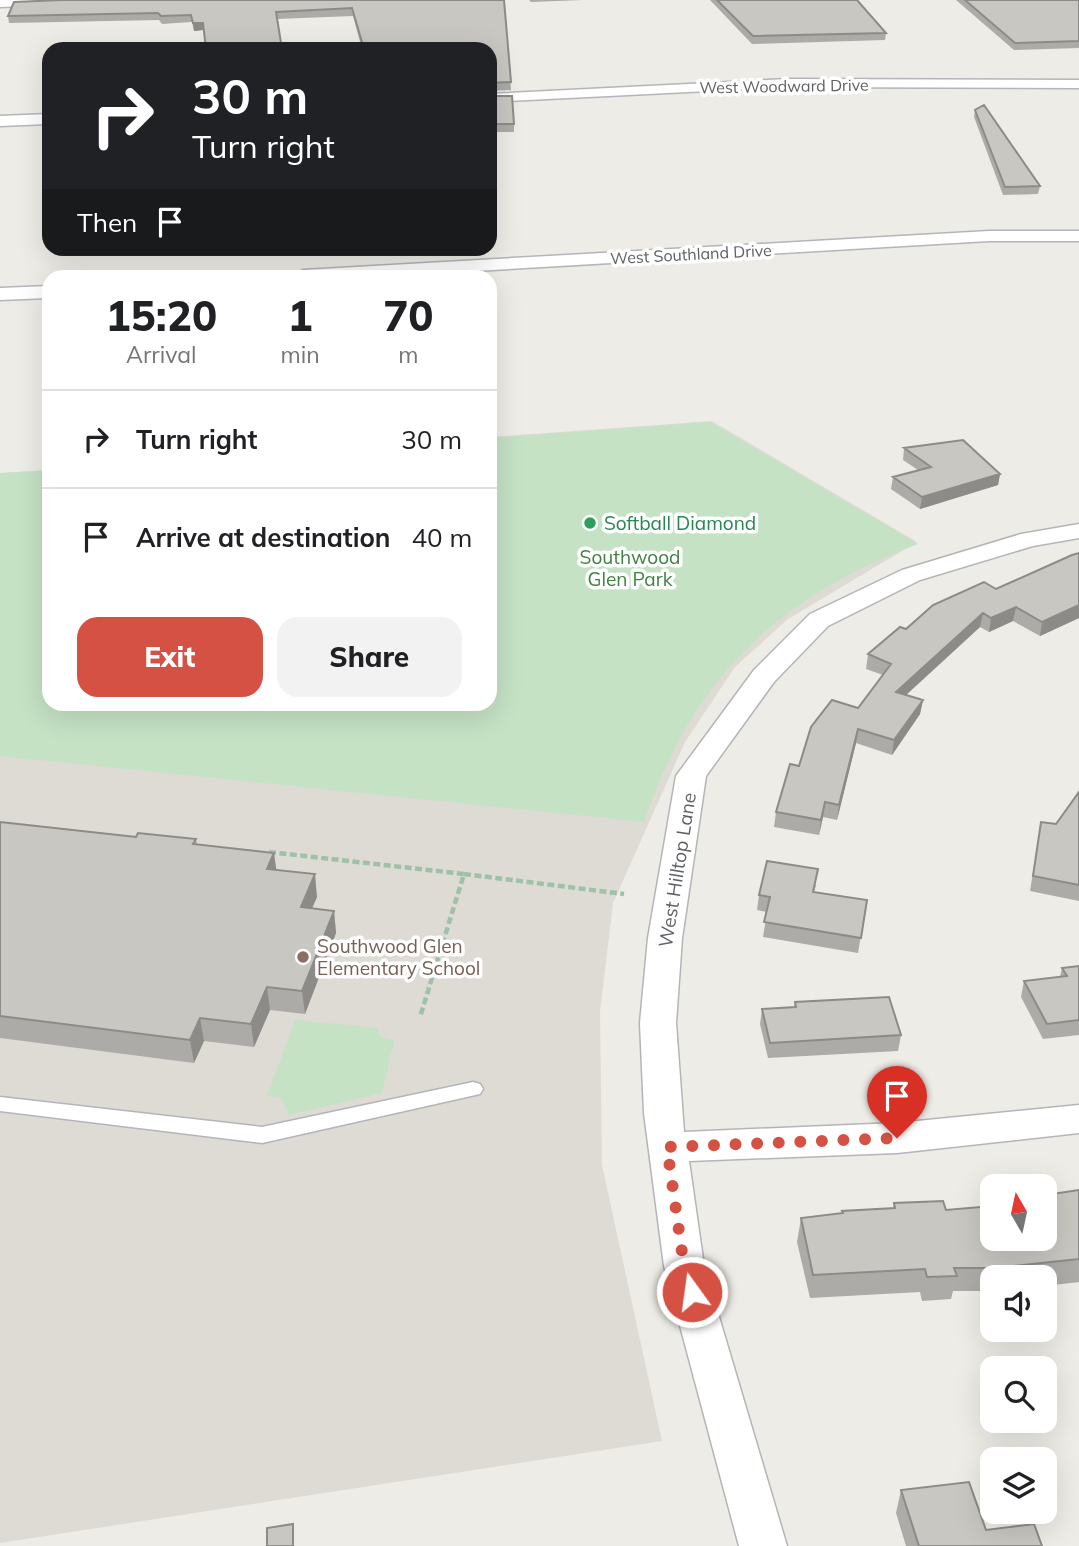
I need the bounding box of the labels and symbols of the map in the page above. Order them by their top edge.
street label: West Woodward Drive [699,75,869,97]
street label: West Southland Drive [610,240,772,268]
place label: Softball Diamond [604,511,756,535]
marker: Softball Diamond [582,515,598,531]
park label: Southwood Glen Park [580,545,680,591]
street label: West Hilltop Lane [653,791,701,949]
place label: Southwood Glen Elementary School [317,934,480,980]
marker: Southwood Glen Elementary School [295,949,311,965]
pin [867,1066,927,1138]
north arrow [980,1174,1057,1251]
position arrow [655,1255,729,1329]

